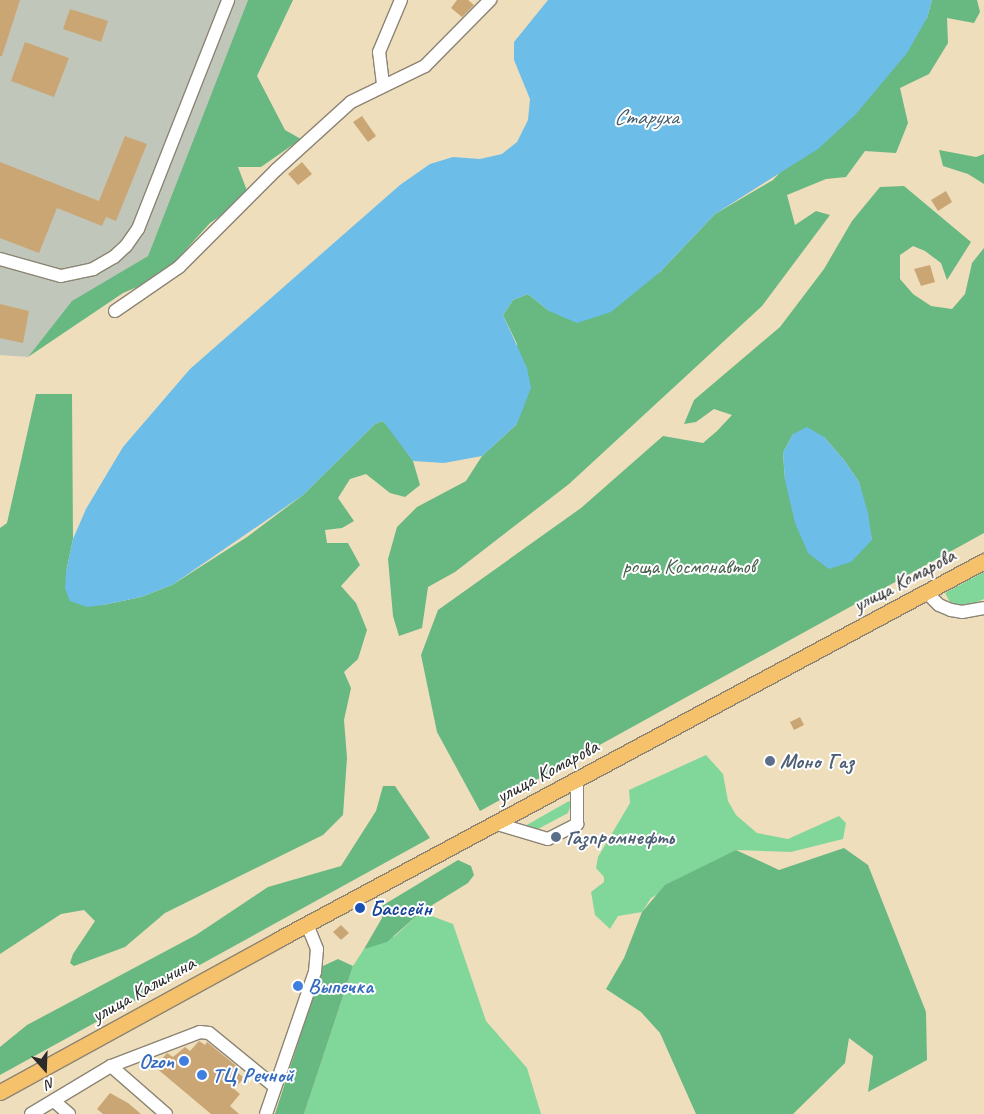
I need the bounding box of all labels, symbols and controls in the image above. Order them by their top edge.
water label: Старуха [614,105,678,131]
street label: улица Комарова [848,542,960,618]
park label: роща Космонавтов [621,553,757,579]
street label: улица Комарова [491,733,603,809]
place label: Моно Газ [780,748,847,774]
marker: Моно Газ [764,755,776,767]
place label: Газпромнефть [566,824,674,850]
marker: Газпромнефть [550,831,562,843]
place label: Бассейн [370,895,432,921]
marker: Бассейн [354,902,366,914]
street label: улица Калинина [86,950,200,1028]
place label: Выпечка [308,973,373,999]
marker: Выпечка [292,980,304,992]
north arrow [20,1044,70,1094]
place label: Ozon [139,1048,174,1074]
marker: Ozon [178,1055,190,1067]
place label: ТЦ Речной [212,1062,292,1088]
marker: ТЦ Речной [196,1069,208,1081]
text: N [43,1074,57,1093]

